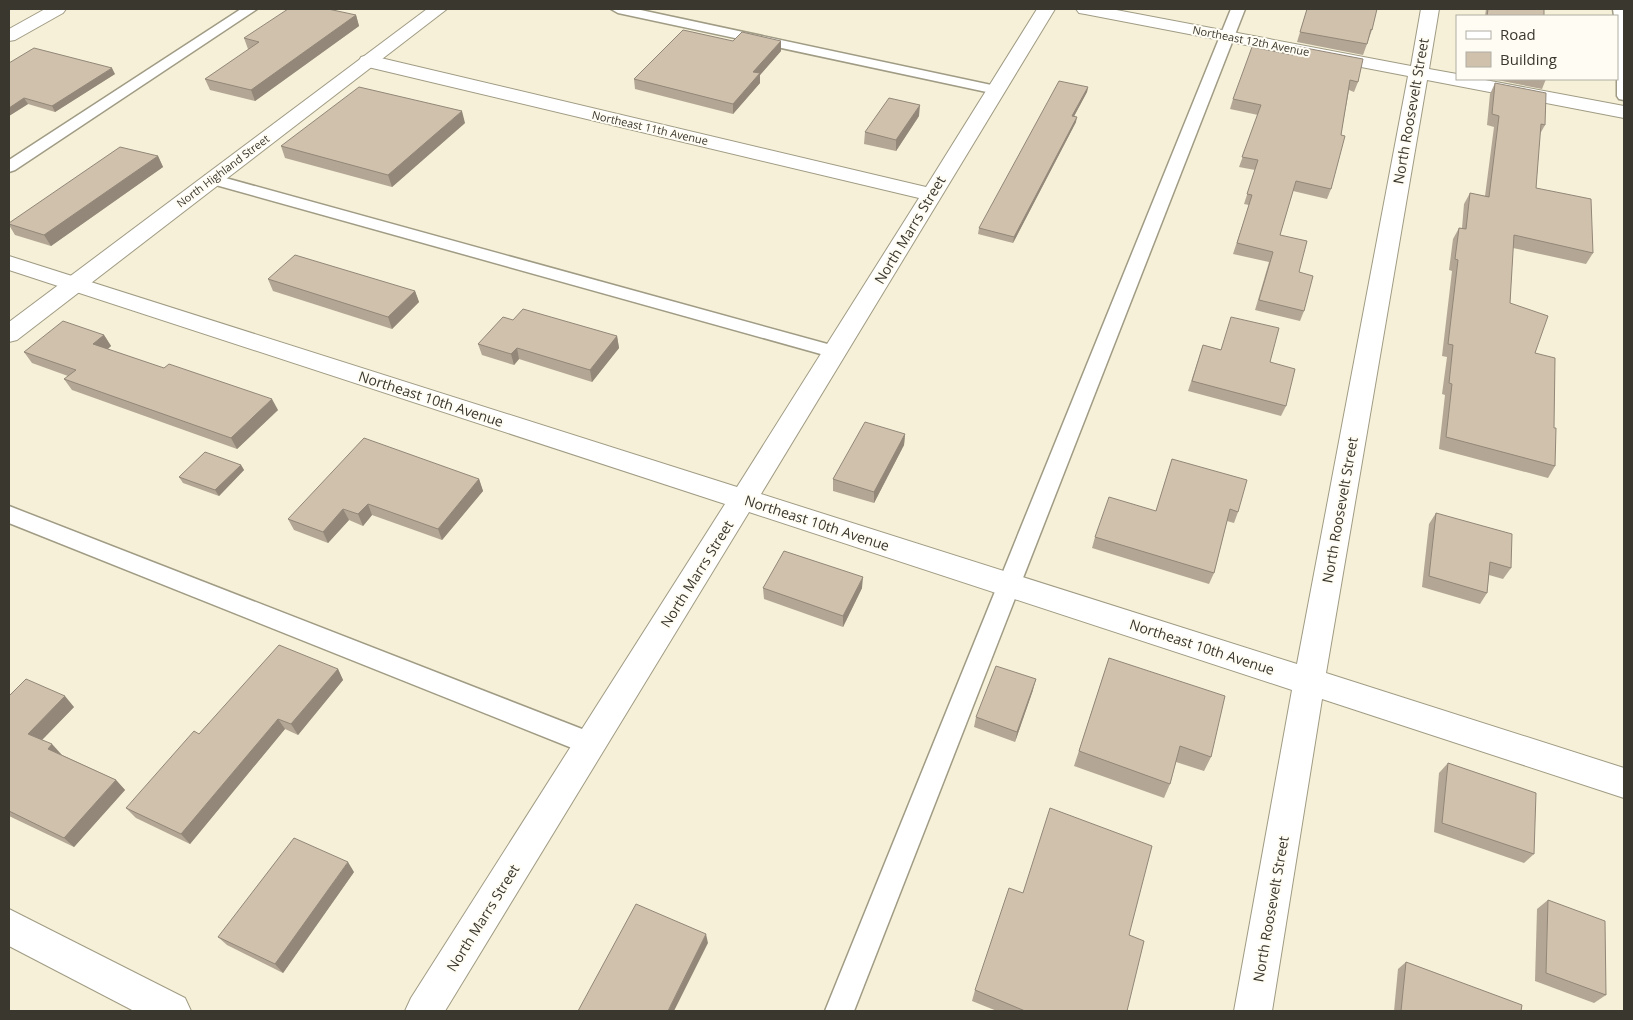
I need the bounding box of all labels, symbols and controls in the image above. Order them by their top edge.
legend [1456,15,1618,80]
street label: Northeast 12th Avenue [1191,22,1311,59]
text: Road [1500,24,1536,44]
street label: North Roosevelt Street [1388,36,1433,185]
text: Building [1500,49,1557,69]
street label: Northeast 11th Avenue [591,107,710,148]
street label: North Highland Street [173,131,272,210]
street label: North Marrs Street [870,172,949,287]
street label: Northeast 10th Avenue [356,366,506,431]
street label: North Roosevelt Street [1317,435,1362,584]
street label: Northeast 10th Avenue [742,490,892,555]
street label: North Marrs Street [656,516,737,631]
street label: Northeast 10th Avenue [1127,614,1277,679]
street label: North Roosevelt Street [1248,834,1293,983]
street label: North Marrs Street [442,860,523,975]

